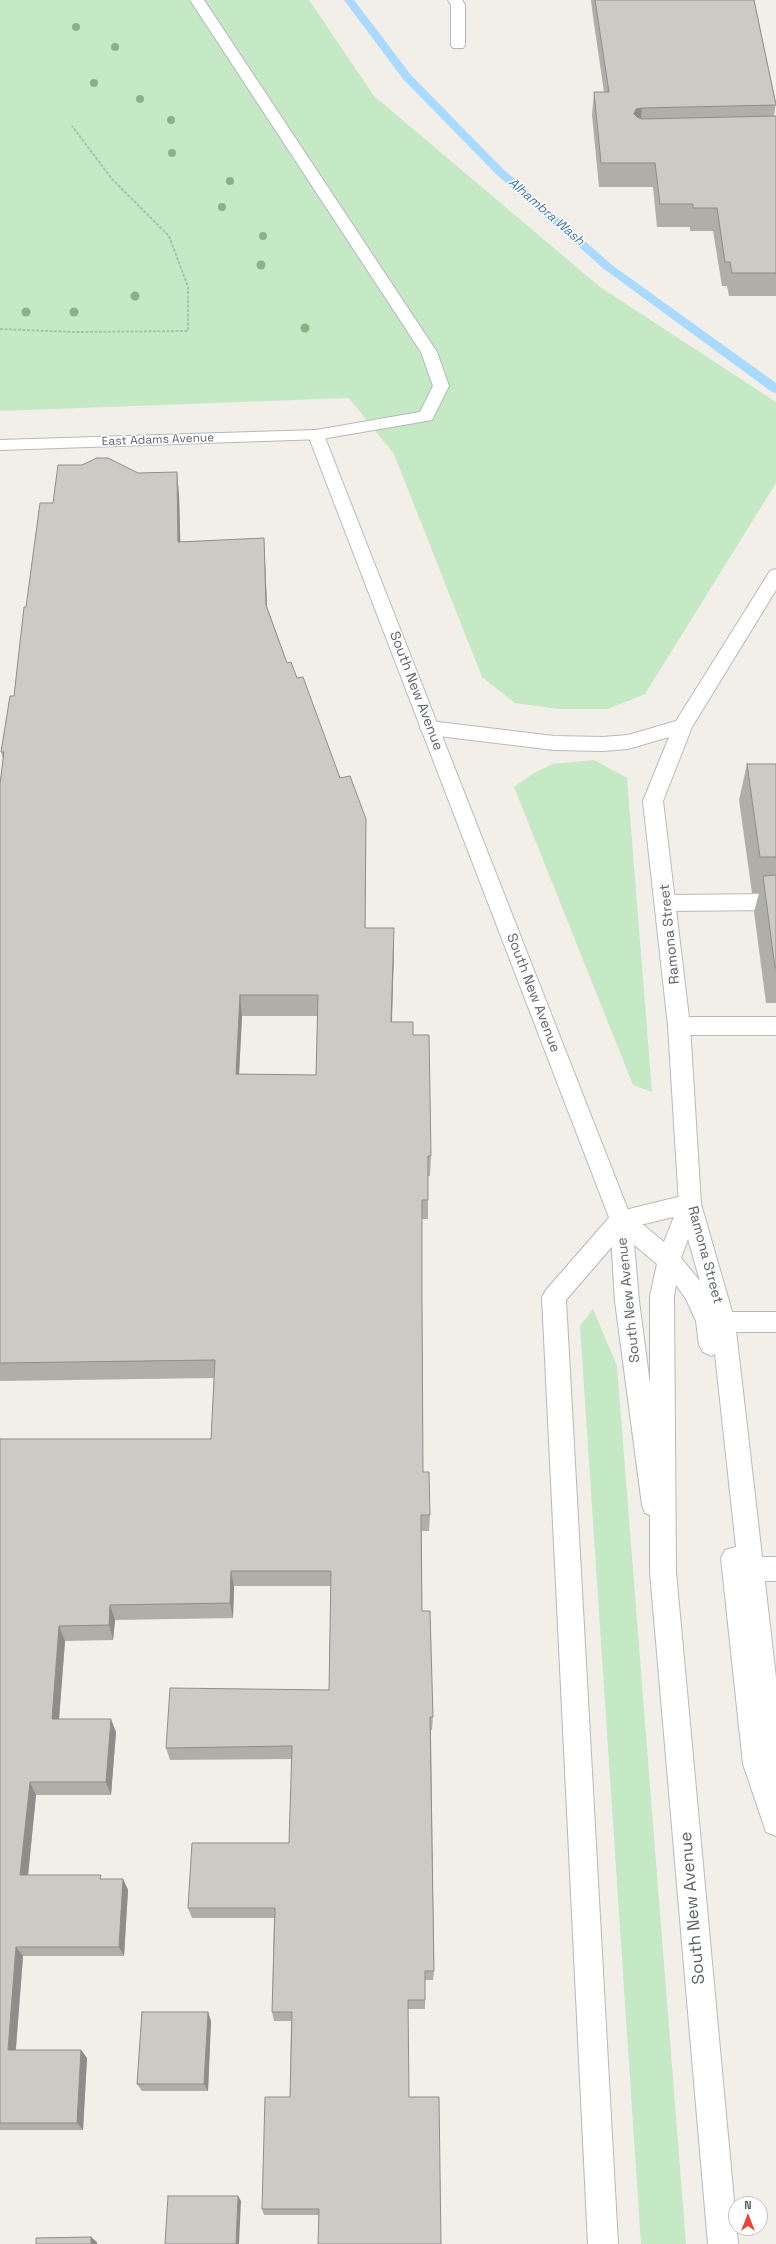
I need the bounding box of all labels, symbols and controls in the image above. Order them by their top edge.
water label: Alhambra Wash [505,175,587,249]
street label: East Adams Avenue [101,431,215,449]
street label: South New Avenue [386,629,446,753]
street label: Ramona Street [656,883,684,985]
street label: South New Avenue [503,931,563,1055]
street label: Ramona Street [684,1204,726,1306]
street label: South New Avenue [614,1236,644,1364]
street label: South New Avenue [676,1831,710,1985]
north arrow [728,2196,768,2236]
text: N [744,2198,752,2212]

